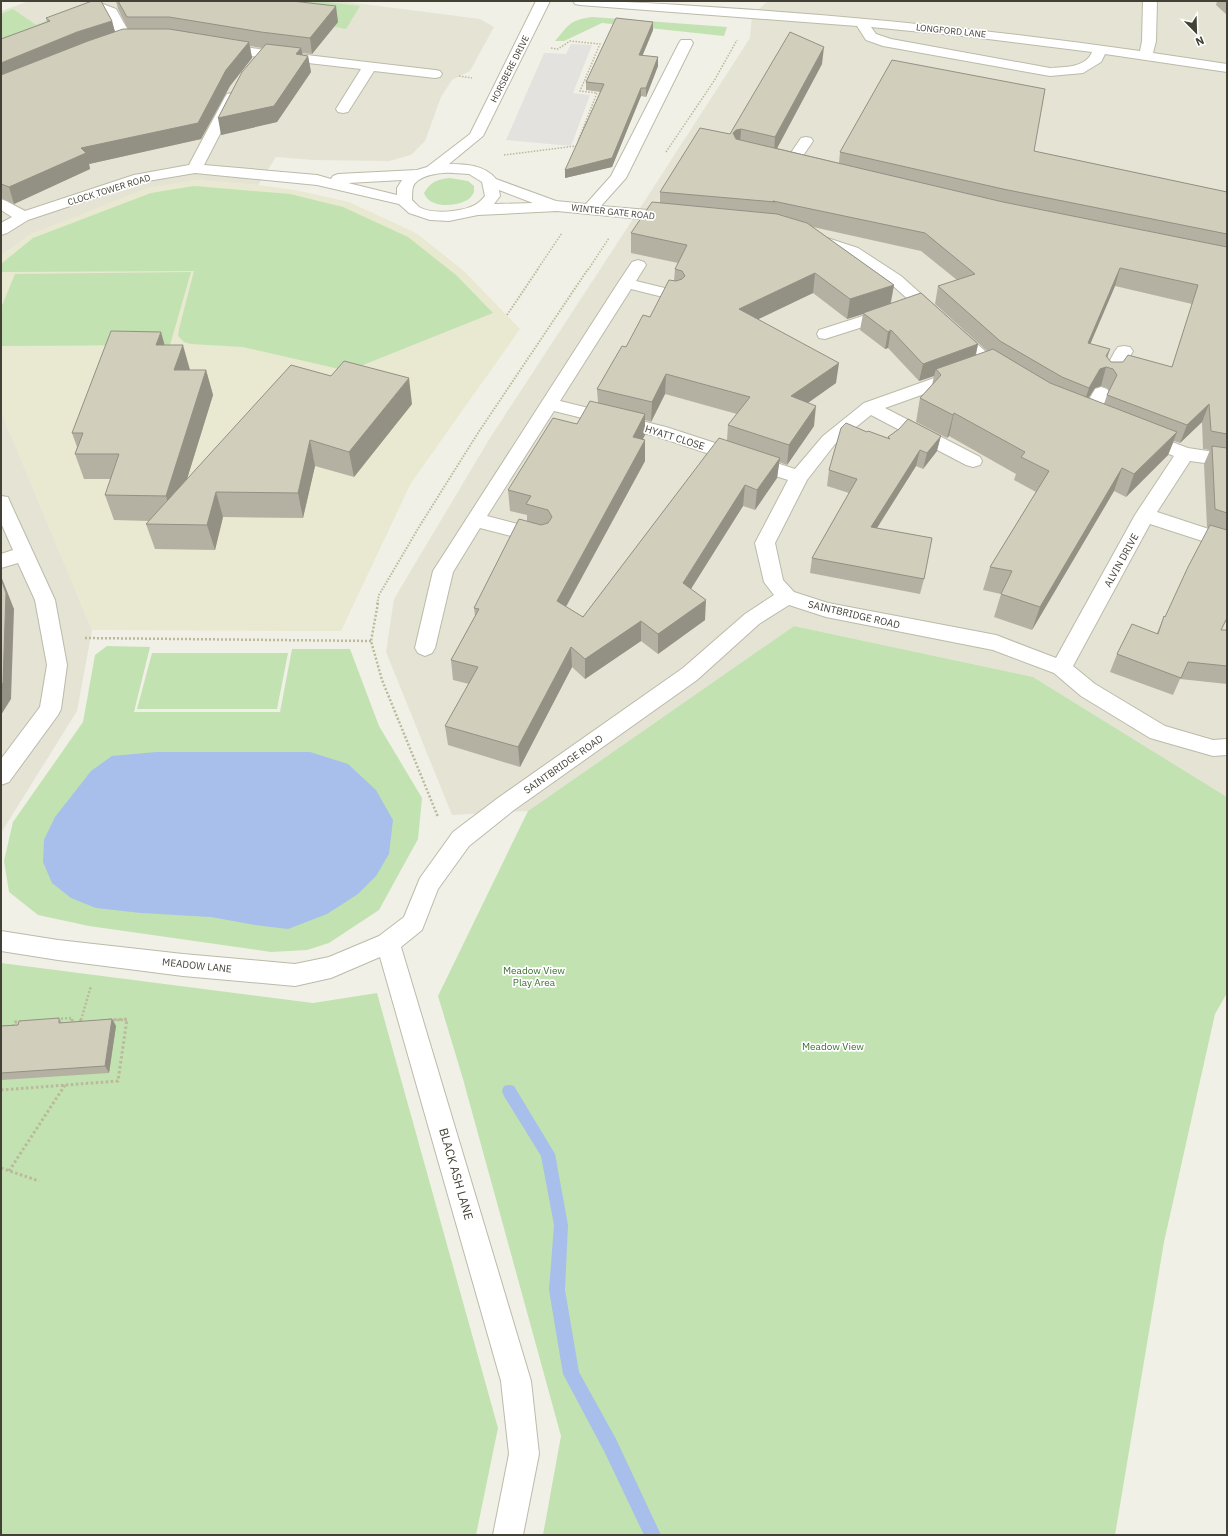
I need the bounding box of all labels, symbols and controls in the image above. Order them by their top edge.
north arrow [1176,12,1216,52]
street label: LONGFORD LANE [915,21,987,40]
street label: HORSBERE DRIVE [488,33,531,104]
text: N [1193,33,1206,49]
street label: CLOCK TOWER ROAD [66,172,152,207]
street label: WINTER GATE ROAD [571,202,655,221]
street label: HYATT CLOSE [643,422,706,453]
street label: ALVIN DRIVE [1101,531,1142,589]
street label: SAINTBRIDGE ROAD [807,598,901,631]
street label: SAINTBRIDGE ROAD [521,732,606,797]
street label: MEADOW LANE [161,955,233,976]
park label: Meadow View Play Area [503,964,565,989]
park label: Meadow View [802,1040,864,1053]
street label: BLACK ASH LANE [436,1126,477,1222]

